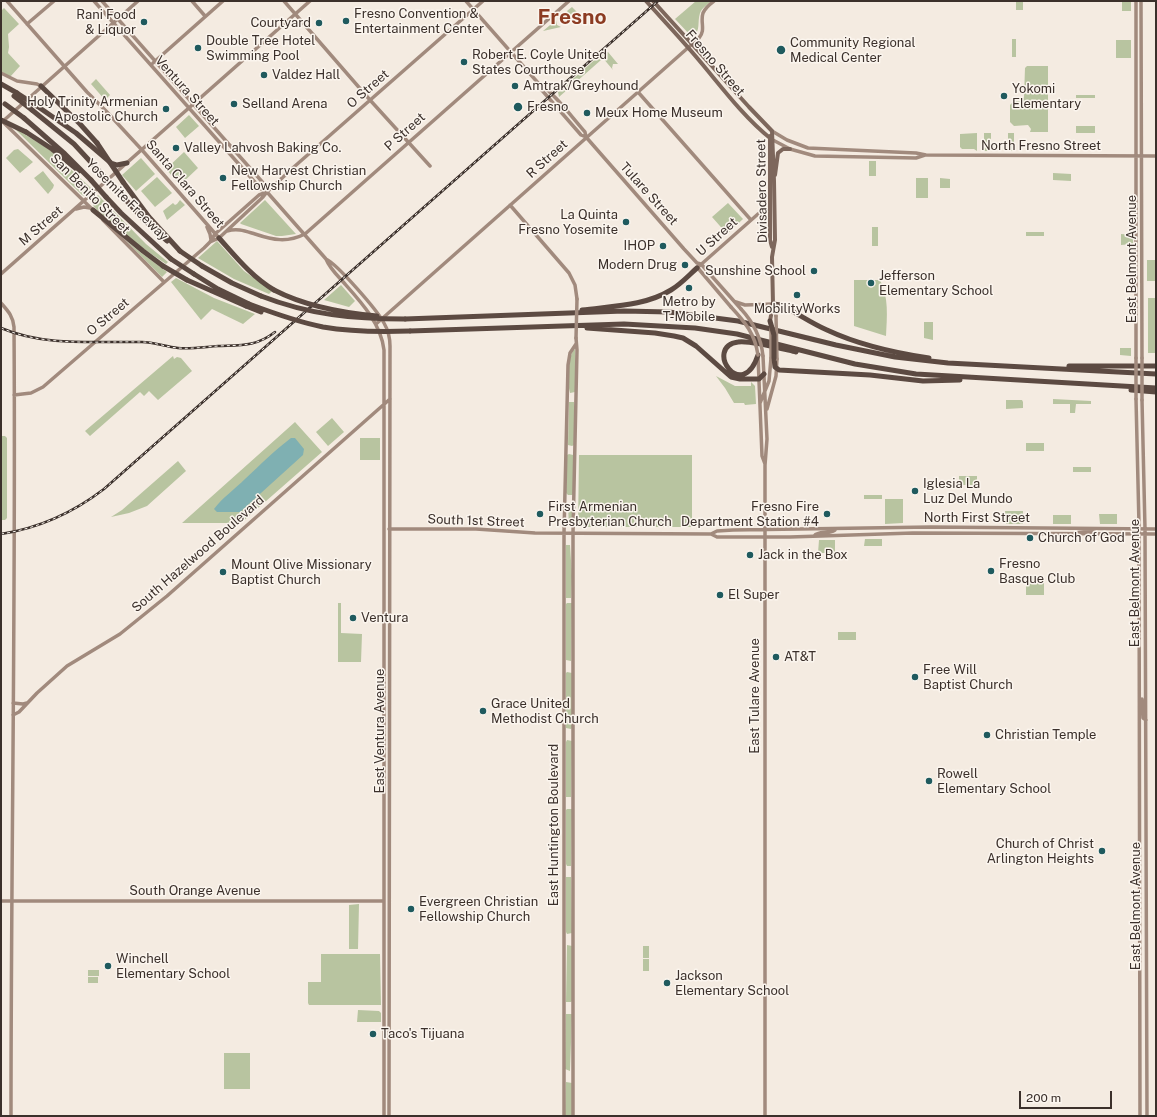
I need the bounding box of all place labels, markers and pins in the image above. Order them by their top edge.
place label: Fresno Convention & Entertainment Center [354,6,484,37]
place label: Rani Food & Liquor [76,7,136,38]
place label: Courtyard [250,15,311,31]
marker: Fresno Convention & Entertainment Center [341,16,351,26]
marker: Rani Food & Liquor [139,17,149,27]
marker: Courtyard [314,18,324,28]
place label: Double Tree Hotel Swimming Pool [206,33,315,64]
place label: Community Regional Medical Center [790,35,915,66]
marker: Double Tree Hotel Swimming Pool [193,43,203,53]
marker: Community Regional Medical Center [775,44,787,56]
place label: Robert E. Coyle United States Courthouse [472,47,607,78]
marker: Robert E. Coyle United States Courthouse [459,57,469,67]
place label: Valdez Hall [272,67,340,83]
marker: Valdez Hall [259,70,269,80]
place label: Amtrak/Greyhound [523,78,639,94]
marker: Amtrak/Greyhound [510,81,520,91]
place label: Yokomi Elementary [1012,81,1081,112]
marker: Yokomi Elementary [999,91,1009,101]
place label: Holy Trinity Armenian Apostolic Church [27,94,158,125]
place label: Selland Arena [242,96,328,112]
marker: Selland Arena [229,99,239,109]
place label: Fresno [527,99,568,115]
marker: Fresno [512,101,524,113]
marker: Holy Trinity Armenian Apostolic Church [161,104,171,114]
place label: Meux Home Museum [595,105,723,121]
marker: Meux Home Museum [582,108,592,118]
place label: Valley Lahvosh Baking Co. [184,140,341,156]
marker: Valley Lahvosh Baking Co. [171,143,181,153]
place label: New Harvest Christian Fellowship Church [231,163,366,194]
marker: New Harvest Christian Fellowship Church [218,173,228,183]
place label: La Quinta Fresno Yosemite [518,207,618,238]
marker: La Quinta Fresno Yosemite [621,217,631,227]
place label: IHOP [624,238,655,254]
marker: IHOP [658,241,668,251]
place label: Modern Drug [598,257,677,273]
marker: Modern Drug [680,260,690,270]
place label: Sunshine School [705,263,806,279]
marker: Sunshine School [809,266,819,276]
place label: Jefferson Elementary School [879,268,993,299]
marker: Jefferson Elementary School [866,278,876,288]
marker: Metro by T-Mobile [684,283,694,293]
marker: MobilityWorks [792,290,802,300]
place label: Metro by T-Mobile [662,294,716,325]
place label: MobilityWorks [754,301,840,317]
place label: Iglesia La Luz Del Mundo [923,476,1013,507]
marker: Iglesia La Luz Del Mundo [910,486,920,496]
place label: First Armenian Presbyterian Church [548,499,672,530]
place label: Fresno Fire Department Station #4 [681,499,819,530]
marker: First Armenian Presbyterian Church [535,509,545,519]
marker: Fresno Fire Department Station #4 [822,509,832,519]
place label: Church of God [1038,530,1125,546]
marker: Church of God [1025,533,1035,543]
place label: Jack in the Box [758,547,848,563]
marker: Jack in the Box [745,550,755,560]
place label: Fresno Basque Club [999,556,1075,587]
place label: Mount Olive Missionary Baptist Church [231,557,372,588]
marker: Fresno Basque Club [986,566,996,576]
marker: Mount Olive Missionary Baptist Church [218,567,228,577]
place label: El Super [728,587,780,603]
marker: El Super [715,590,725,600]
place label: Ventura [361,610,408,626]
marker: Ventura [348,613,358,623]
place label: AT&T [784,649,816,665]
marker: AT&T [771,652,781,662]
place label: Free Will Baptist Church [923,662,1013,693]
marker: Free Will Baptist Church [910,672,920,682]
place label: Grace United Methodist Church [491,696,599,727]
marker: Grace United Methodist Church [478,706,488,716]
place label: Christian Temple [995,727,1096,743]
marker: Christian Temple [982,730,992,740]
place label: Rowell Elementary School [937,766,1051,797]
marker: Rowell Elementary School [924,776,934,786]
place label: Church of Christ Arlington Heights [987,836,1094,867]
marker: Church of Christ Arlington Heights [1097,846,1107,856]
place label: Evergreen Christian Fellowship Church [419,894,538,925]
marker: Evergreen Christian Fellowship Church [406,904,416,914]
place label: Winchell Elementary School [116,951,230,982]
marker: Winchell Elementary School [103,961,113,971]
place label: Jackson Elementary School [675,968,789,999]
marker: Jackson Elementary School [662,978,672,988]
place label: Taco's Tijuana [381,1026,464,1042]
marker: Taco's Tijuana [368,1029,378,1039]

